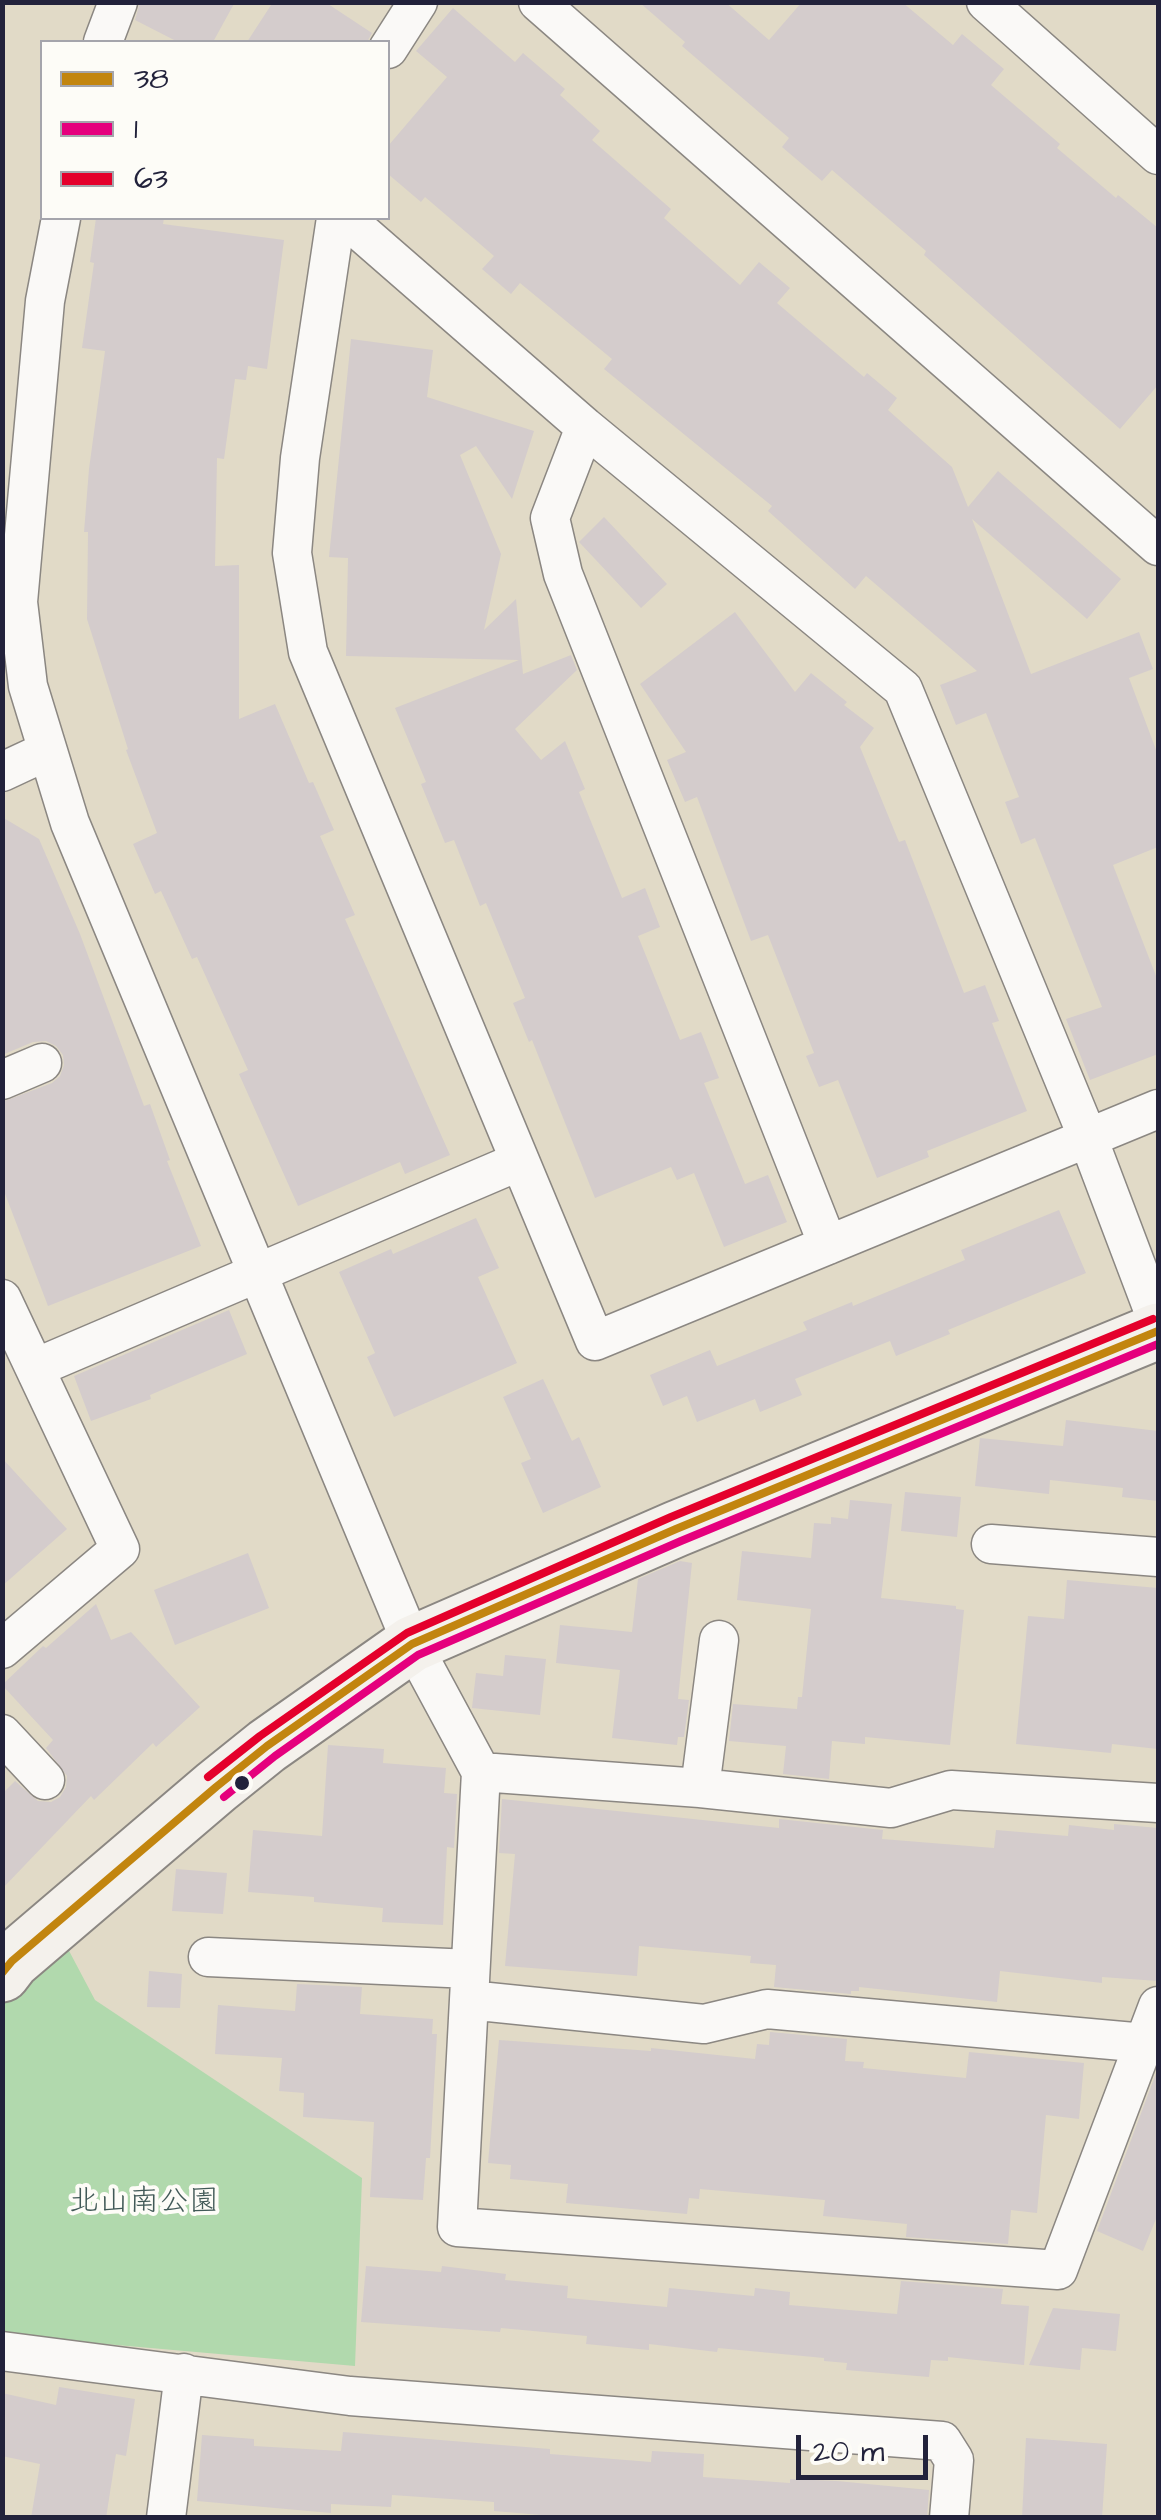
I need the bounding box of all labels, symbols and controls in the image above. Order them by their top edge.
legend [40,40,390,220]
text: 38 [134,58,169,100]
text: 1 [134,108,138,150]
text: 63 [134,158,168,200]
unlabelled marker [232,1773,252,1793]
park label: 北山南公園 [69,2186,219,2222]
scale bar [801,2415,934,2477]
text: 20 m [813,2431,884,2473]

